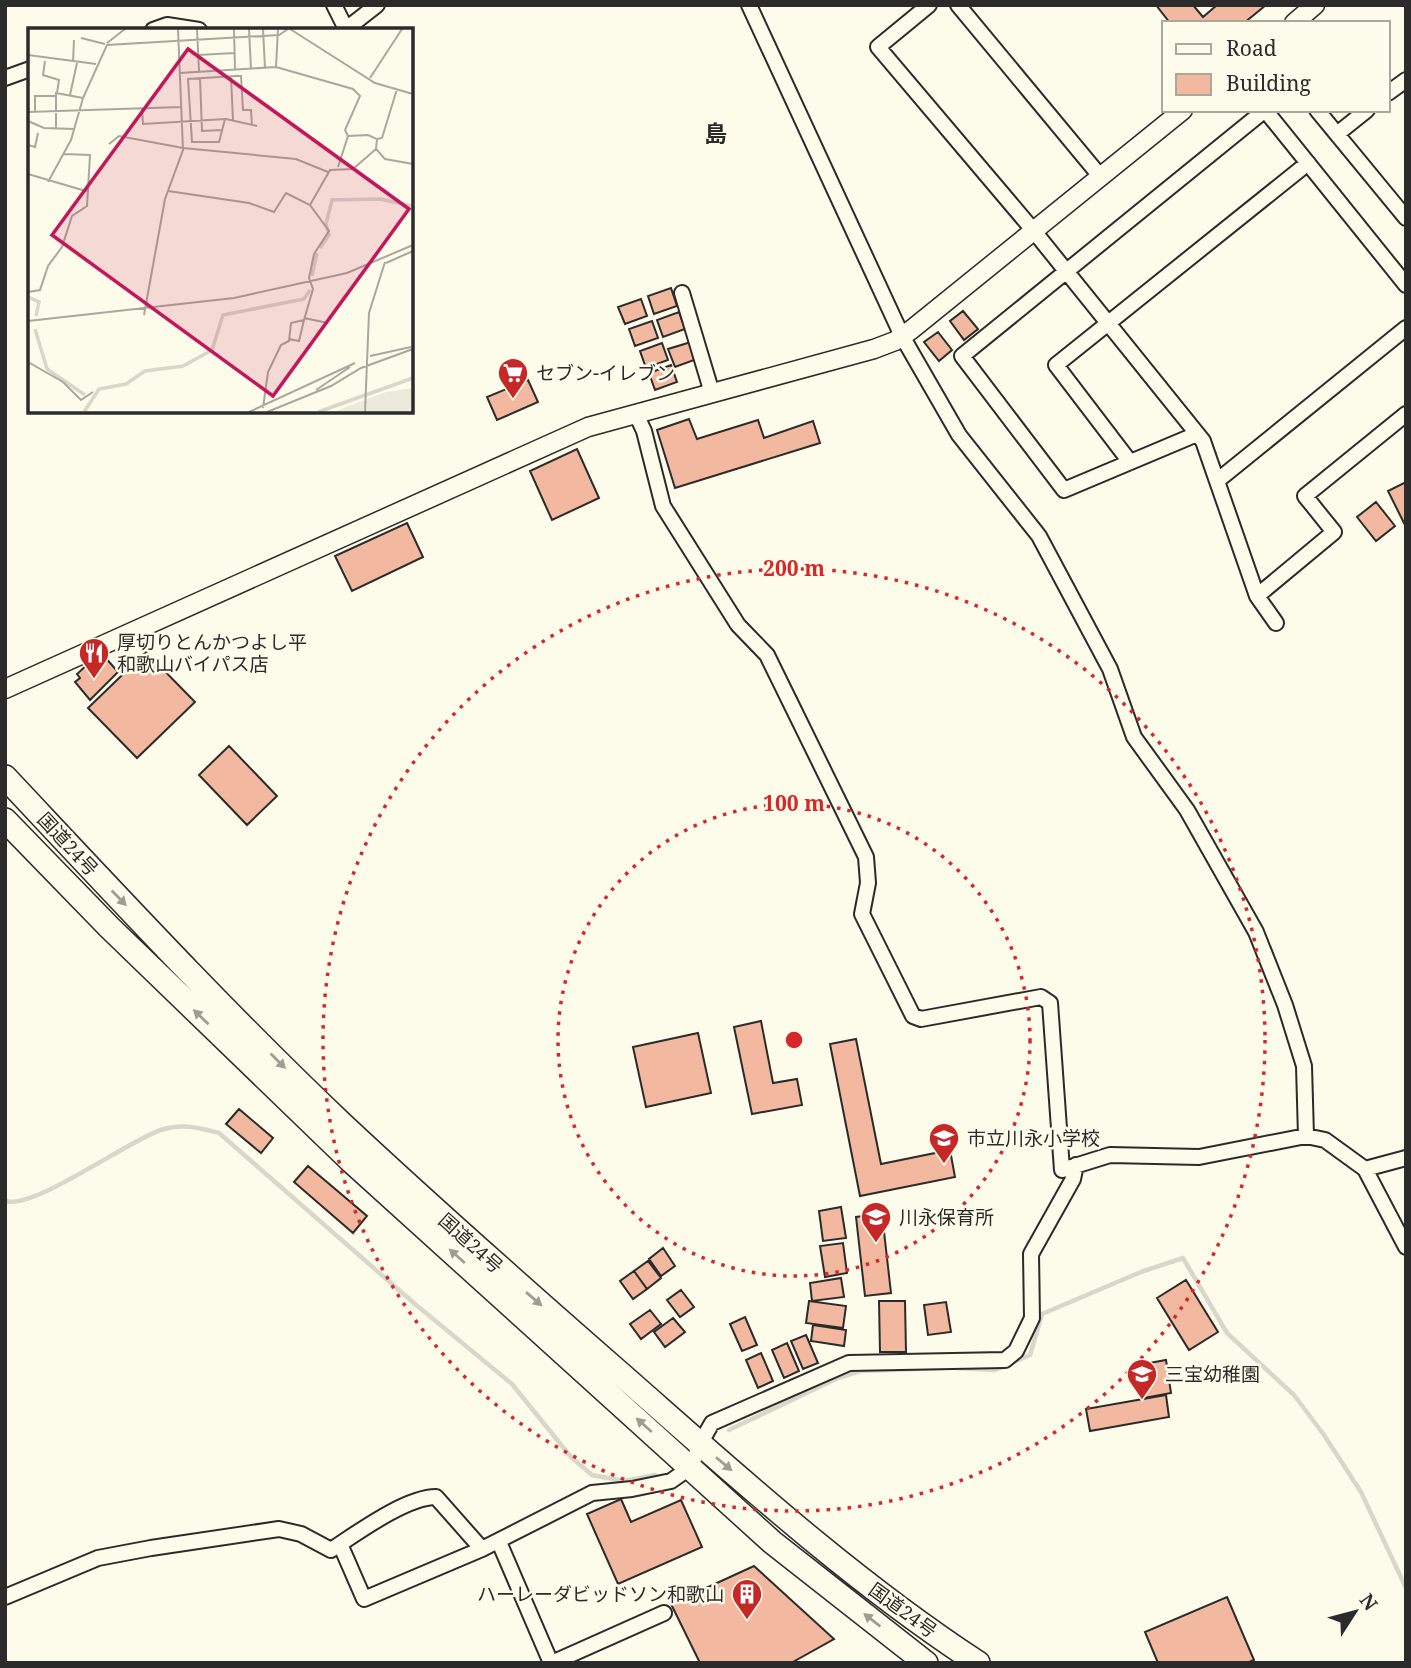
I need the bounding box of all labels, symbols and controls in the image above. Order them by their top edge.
legend [1162,21,1390,112]
inset map [28,28,413,413]
text: Road [1226,34,1277,62]
text: Building [1226,69,1311,97]
district label: 島 [705,117,728,149]
supermarket icon: セブン-イレブン [496,356,530,400]
place label: セブン-イレブン [536,360,675,386]
text: 200 m [763,554,825,582]
place label: 厚切りとんかつよし平 和歌山バイパス店 [117,629,307,677]
restaurant icon: 厚切りとんかつよし平 和歌山バイパス店 [77,636,111,680]
text: 100 m [763,789,825,817]
street label: 国道24号 [32,807,104,881]
one-way arrow [111,889,127,906]
one-way arrow [193,1008,210,1025]
centre of rings [782,1028,806,1052]
one-way arrow [269,1052,286,1068]
school or university icon: 市立川永小学校 [927,1121,961,1165]
place label: 市立川永小学校 [967,1125,1100,1151]
school or university icon: 川永保育所 [859,1200,893,1244]
place label: 川永保育所 [899,1204,994,1230]
street label: 国道24号 [433,1207,509,1279]
one-way arrow [448,1249,465,1264]
one-way arrow [526,1291,543,1306]
school or university icon: 三宝幼稚園 [1125,1357,1159,1401]
place label: 三宝幼稚園 [1165,1361,1260,1387]
one-way arrow [635,1417,653,1433]
one-way arrow [716,1456,733,1471]
street label: 国道24号 [864,1576,942,1644]
building icon: ハーレーダビッドソン和歌山 [730,1577,764,1621]
north arrow [1320,1577,1390,1647]
place label: ハーレーダビッドソン和歌山 [477,1581,724,1607]
text: N [1354,1588,1384,1616]
one-way arrow [864,1613,882,1628]

